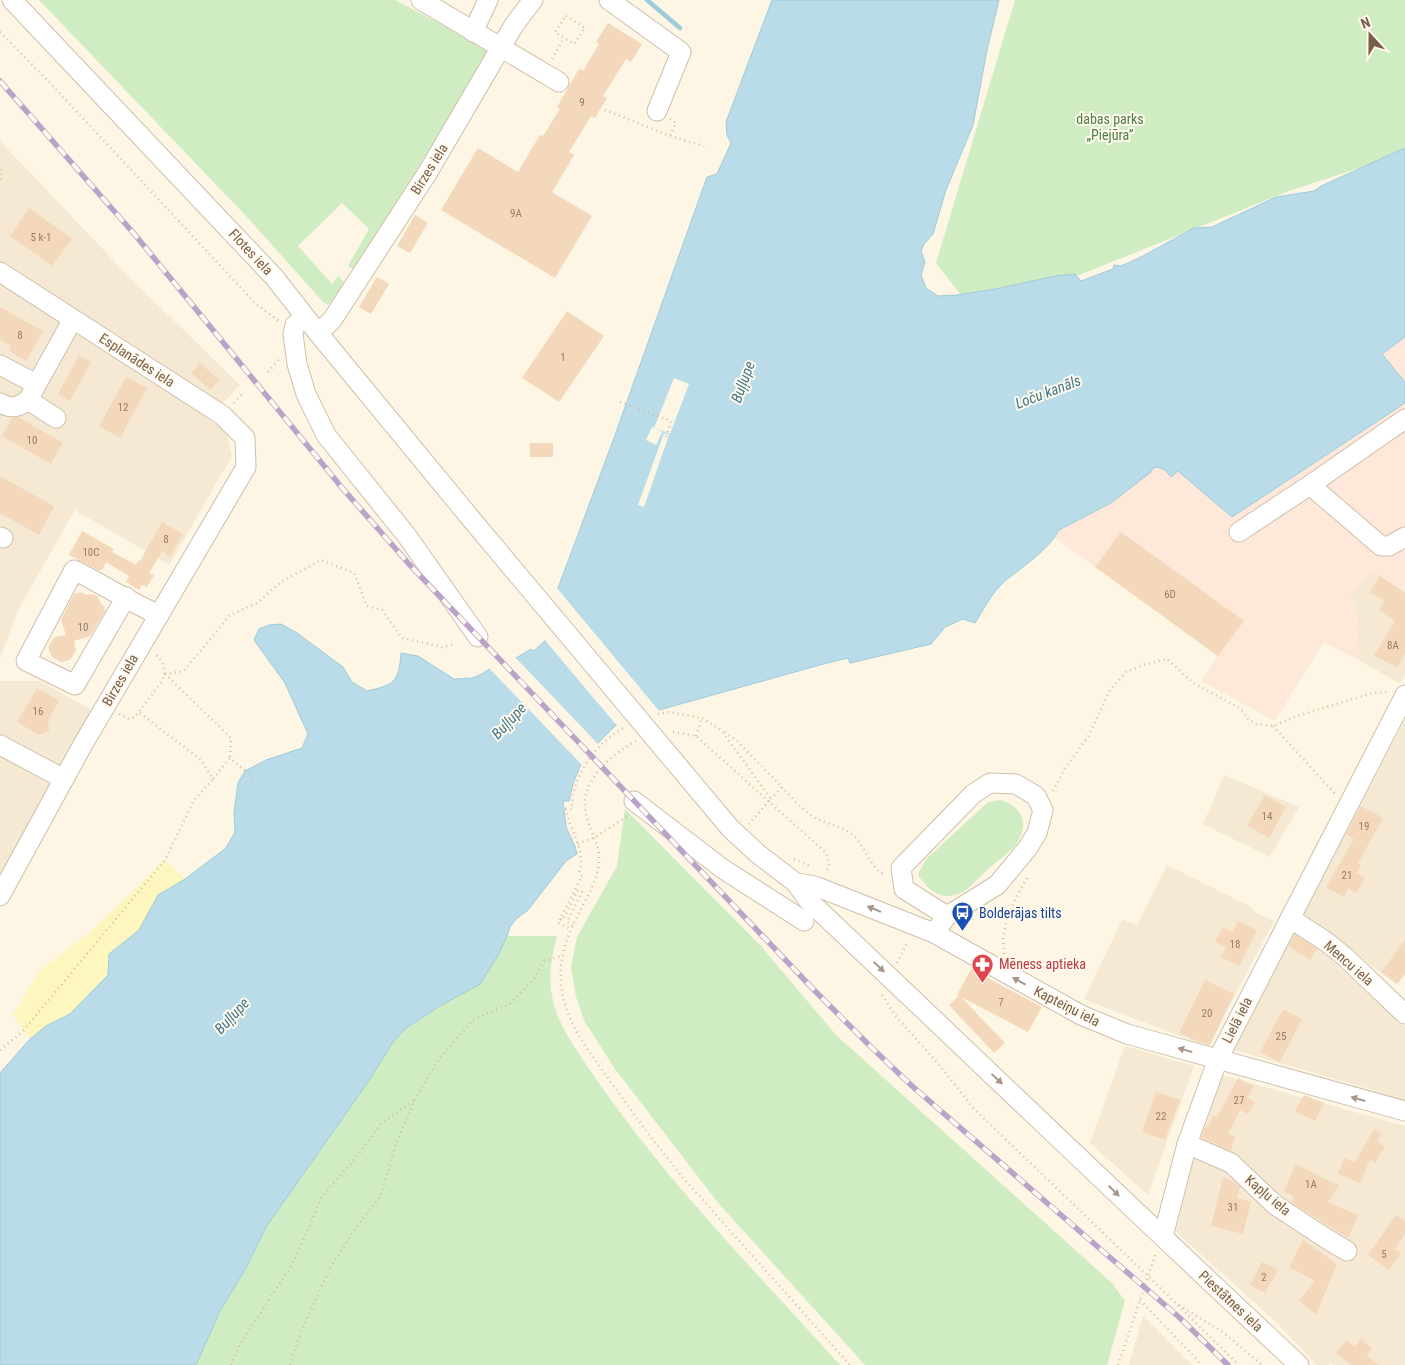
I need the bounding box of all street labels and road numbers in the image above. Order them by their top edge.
street label: Birzes iela [407,141,451,197]
street label: Flotes iela [226,226,276,278]
street label: Esplanādes iela [96,330,178,390]
street label: Birzes iela [99,651,141,709]
street label: Mencu iela [1321,937,1377,989]
street label: Kapteiņu iela [1031,983,1103,1030]
street label: Lielā iela [1219,994,1255,1046]
street label: Kapļu iela [1241,1171,1294,1219]
street label: Piestātnes iela [1196,1267,1266,1335]

